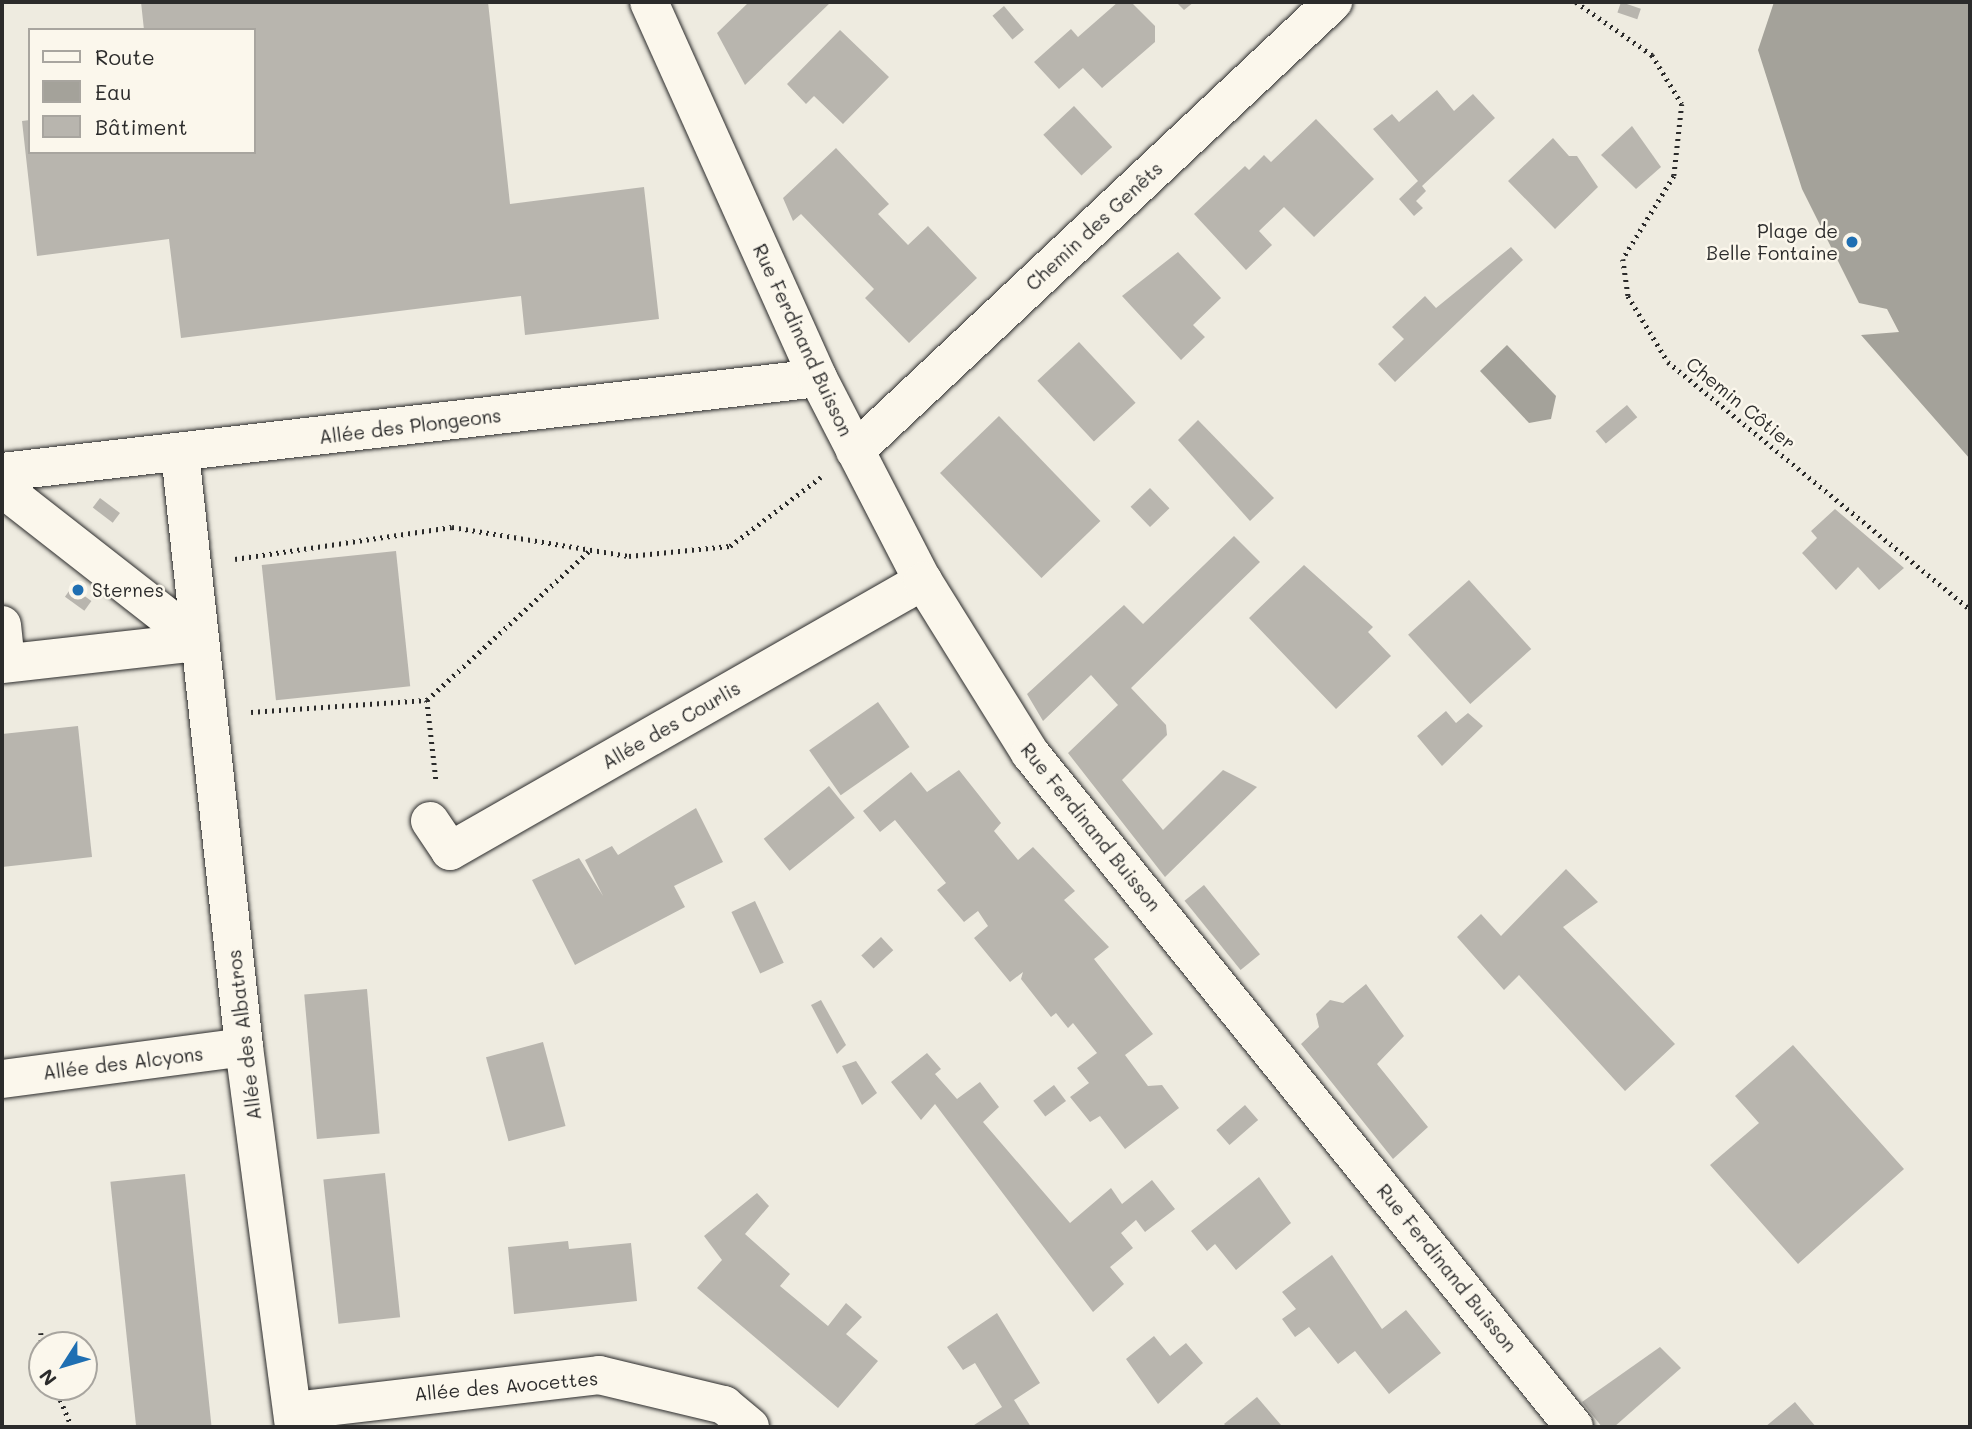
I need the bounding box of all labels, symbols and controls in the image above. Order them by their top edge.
legend [28,28,256,154]
text: Route [95,43,155,70]
text: Eau [95,78,132,105]
text: Bâtiment [95,113,187,140]
street label: Chemin des Genêts [1021,157,1167,295]
place label: Plage de Belle Fontaine [1706,220,1838,264]
marker: Plage de Belle Fontaine [1844,234,1860,250]
street label: Rue Ferdinand Buisson [748,240,858,440]
street label: Chemin Côtier [1682,352,1800,454]
street label: Allée des Plongeons [318,404,502,448]
place label: Sternes [92,579,164,601]
marker: Sternes [70,582,86,598]
street label: Allée des Courlis [598,676,744,774]
street label: Rue Ferdinand Buisson [1016,738,1166,916]
street label: Allée des Albatros [222,948,266,1122]
street label: Allée des Alcyons [41,1042,205,1084]
street label: Rue Ferdinand Buisson [1372,1179,1522,1357]
north arrow [28,1331,98,1401]
text: N [33,1364,62,1391]
street label: Allée des Avocettes [413,1367,599,1405]

